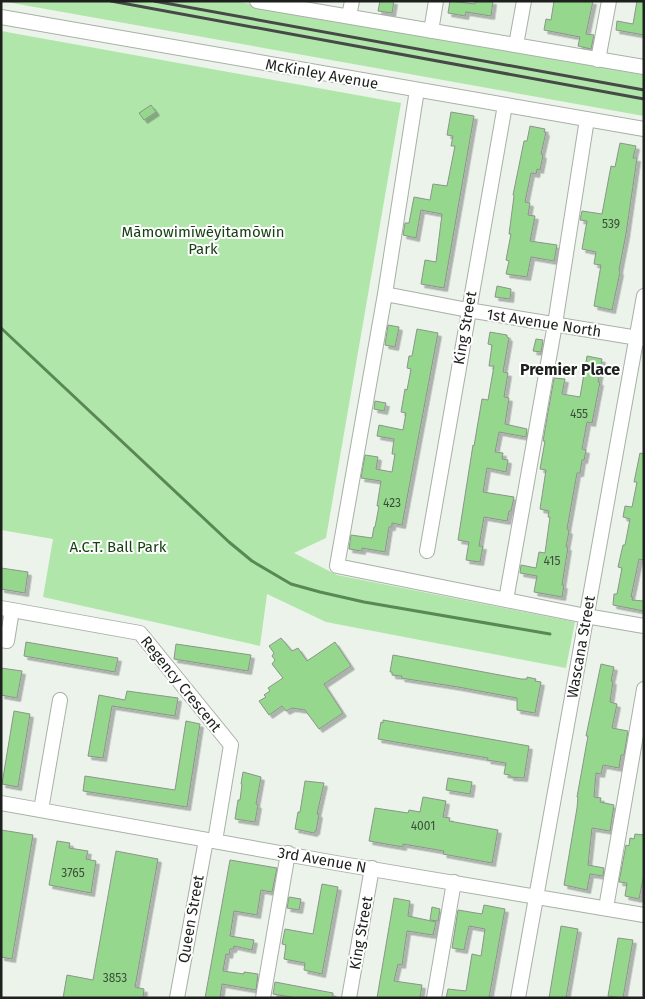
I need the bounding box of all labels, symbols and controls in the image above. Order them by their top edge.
street label: McKinley Avenue [264,55,380,93]
house number: 539 [602,217,620,231]
park label: Māmowimīwēyitamōwin Park [122,223,284,258]
street label: King Street [450,289,480,366]
street label: 1st Avenue North [485,305,603,341]
district label: Premier Place [520,360,620,379]
house number: 455 [570,407,588,421]
house number: 423 [383,496,401,510]
park label: A.C.T. Ball Park [70,538,167,556]
house number: 415 [544,554,560,568]
street label: Wascana Street [563,594,599,700]
street label: Regency Crescent [137,632,225,736]
house number: 4001 [411,819,435,833]
street label: 3rd Avenue N [276,843,368,877]
house number: 3765 [61,866,85,880]
street label: Queen Street [174,873,208,964]
street label: King Street [346,894,376,971]
house number: 3853 [103,971,127,985]

